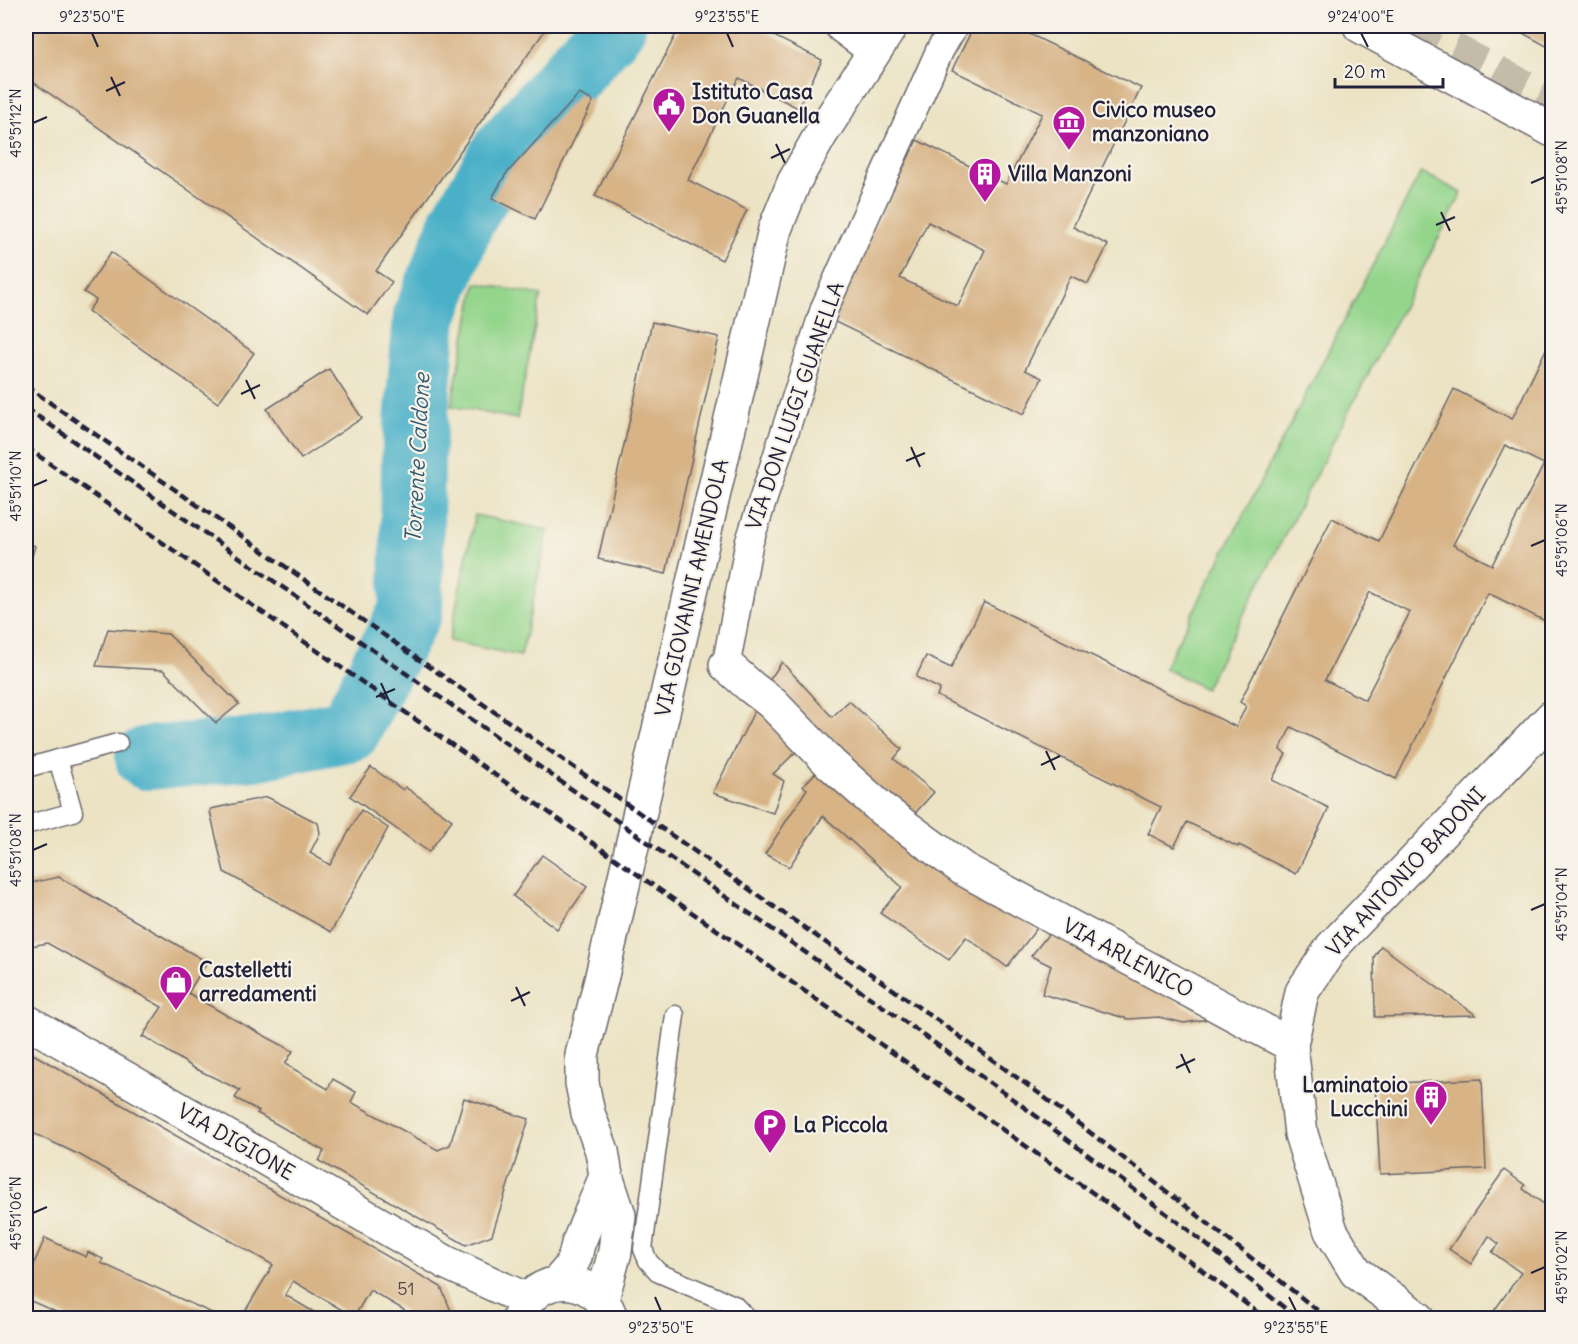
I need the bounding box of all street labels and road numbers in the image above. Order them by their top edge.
street label: VIA DON LUIGI GUANELLA [739,278,850,534]
street label: VIA GIOVANNI AMENDOLA [649,456,734,719]
street label: VIA ANTONIO BADONI [1320,781,1491,962]
street label: VIA ARLENICO [1058,912,1198,1003]
street label: VIA DIGIONE [173,1097,300,1186]

